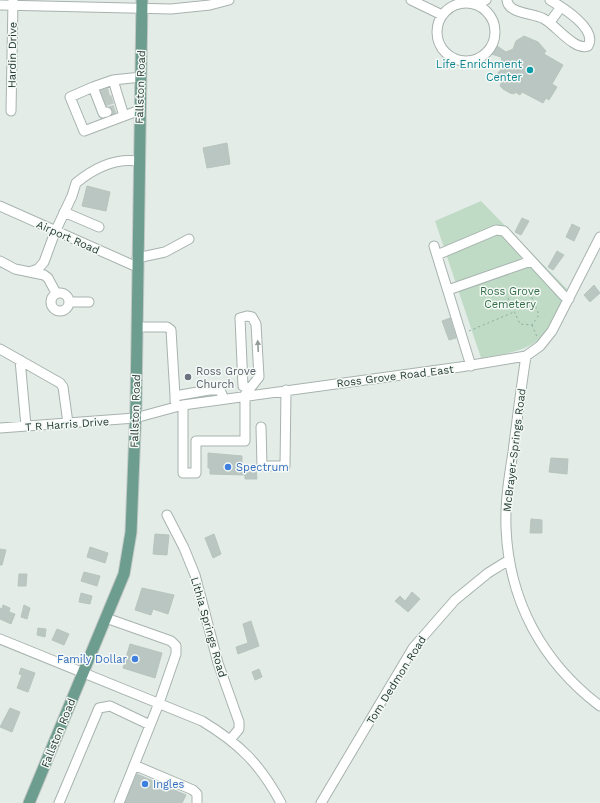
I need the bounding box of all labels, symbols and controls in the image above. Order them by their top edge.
street label: Hardin Drive [5,22,20,88]
street label: Fallston Road [133,50,148,124]
place label: Life Enrichment Center [436,58,523,84]
marker: Life Enrichment Center [525,65,535,75]
street label: Airport Road [34,218,101,257]
park label: Ross Grove Cemetery [480,285,540,311]
one-way arrow [254,340,261,352]
street label: Ross Grove Road East [336,363,455,390]
place label: Ross Grove Church [196,365,256,391]
marker: Ross Grove Church [183,372,193,382]
street label: Fallston Road [128,374,143,448]
street label: McBrayer-Springs Road [500,388,529,513]
street label: T R Harris Drive [25,415,109,434]
place label: Spectrum [236,461,289,474]
marker: Spectrum [223,462,233,472]
street label: Lithia Springs Road [188,575,229,679]
street label: Tom Dedmon Road [364,634,429,727]
place label: Family Dollar [57,653,127,666]
marker: Family Dollar [130,654,140,664]
street label: Fallston Road [39,697,78,770]
place label: Ingles [153,778,185,791]
marker: Ingles [140,779,150,789]

